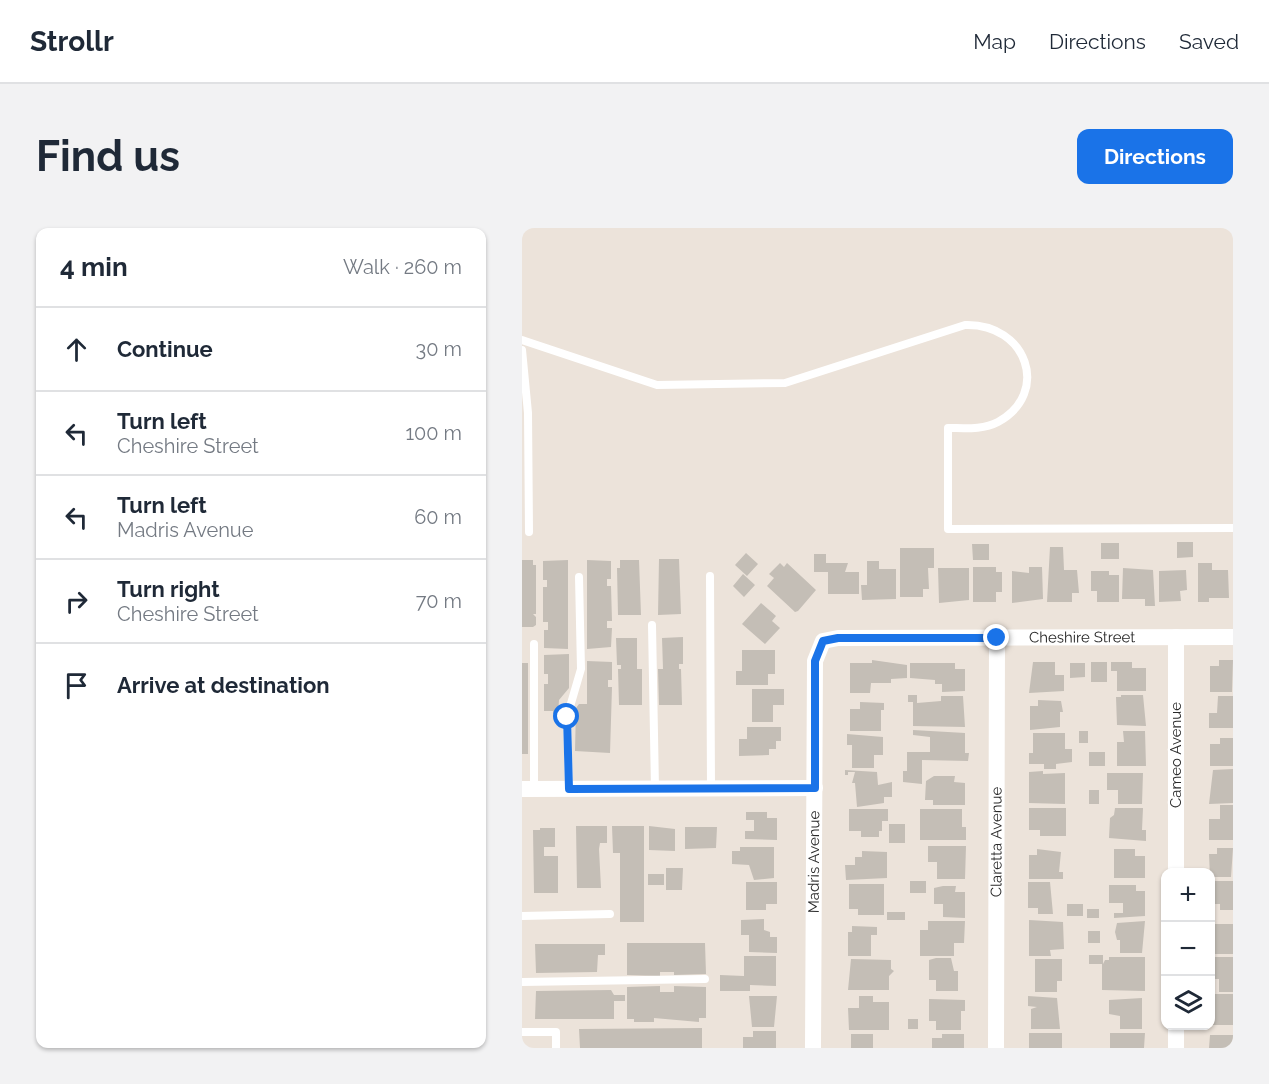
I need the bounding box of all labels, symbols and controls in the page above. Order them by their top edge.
text: Strollr [30,25,114,58]
text: Map [973,29,1016,54]
text: Directions [1049,29,1146,54]
text: Saved [1179,29,1239,54]
button: Directions [1077,129,1233,184]
text: Find us [36,132,180,181]
text: 4 min [60,252,128,282]
text: Walk · 260 m [343,255,462,279]
icon: ahead [60,333,93,366]
text: Continue [117,336,213,362]
text: 30 m [416,337,462,361]
text: Turn left [117,408,207,434]
icon: left [60,417,93,450]
text: 100 m [405,421,462,445]
text: Cheshire Street [117,434,259,458]
text: Turn left [117,492,207,518]
icon: left [60,501,93,534]
text: 60 m [414,505,462,529]
text: Madris Avenue [117,518,253,542]
text: Turn right [117,576,220,602]
icon: right [60,585,93,618]
text: 70 m [416,589,462,613]
text: Cheshire Street [117,602,259,626]
route end [983,624,1009,650]
street label: Cheshire Street [1029,628,1135,647]
icon: arrive [60,669,93,702]
text: Arrive at destination [117,672,330,698]
street label: Cameo Avenue [1167,702,1185,808]
route start [553,703,579,729]
street label: Claretta Avenue [987,786,1006,897]
street label: Madris Avenue [805,811,823,913]
map controls [1161,868,1215,1030]
button: + [1161,868,1215,922]
button: − [1161,922,1215,976]
button: layers [1161,976,1215,1030]

